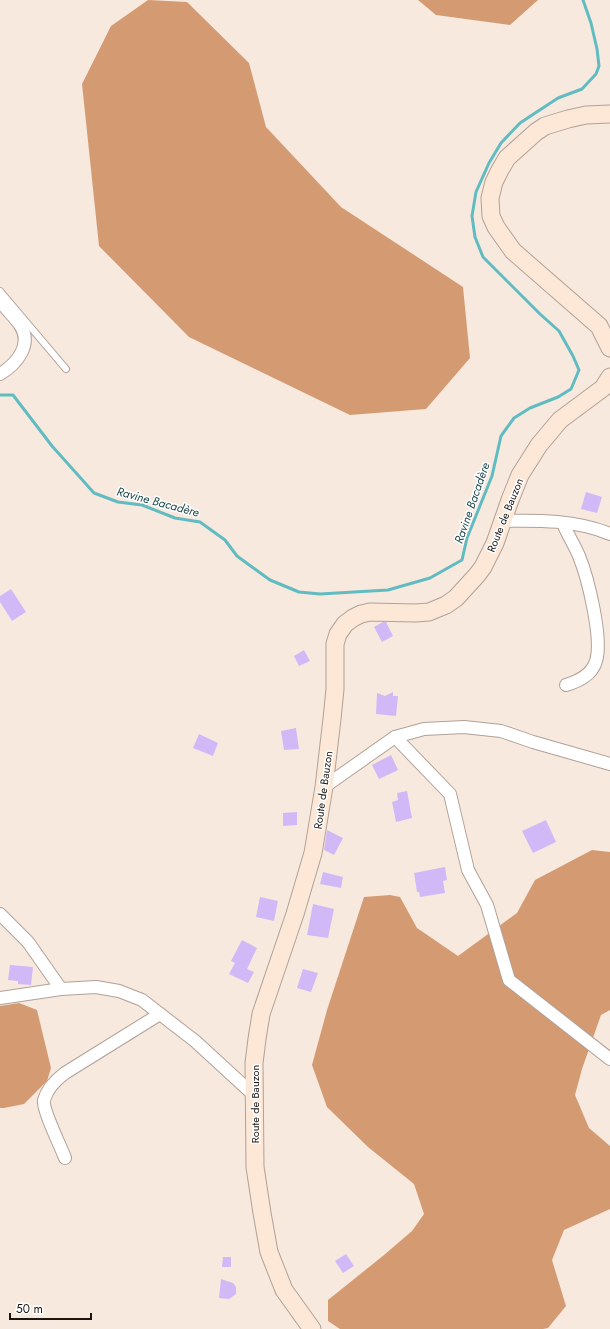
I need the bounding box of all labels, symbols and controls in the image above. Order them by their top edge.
water label: Ravine Bacadère [450,460,494,546]
street label: Route de Bauzon [483,476,527,554]
water label: Ravine Bacadère [115,482,201,522]
street label: Route de Bauzon [310,750,336,830]
street label: Route de Bauzon [247,1065,263,1143]
scale bar [10,1295,91,1321]
text: 50 m [16,1300,43,1318]

